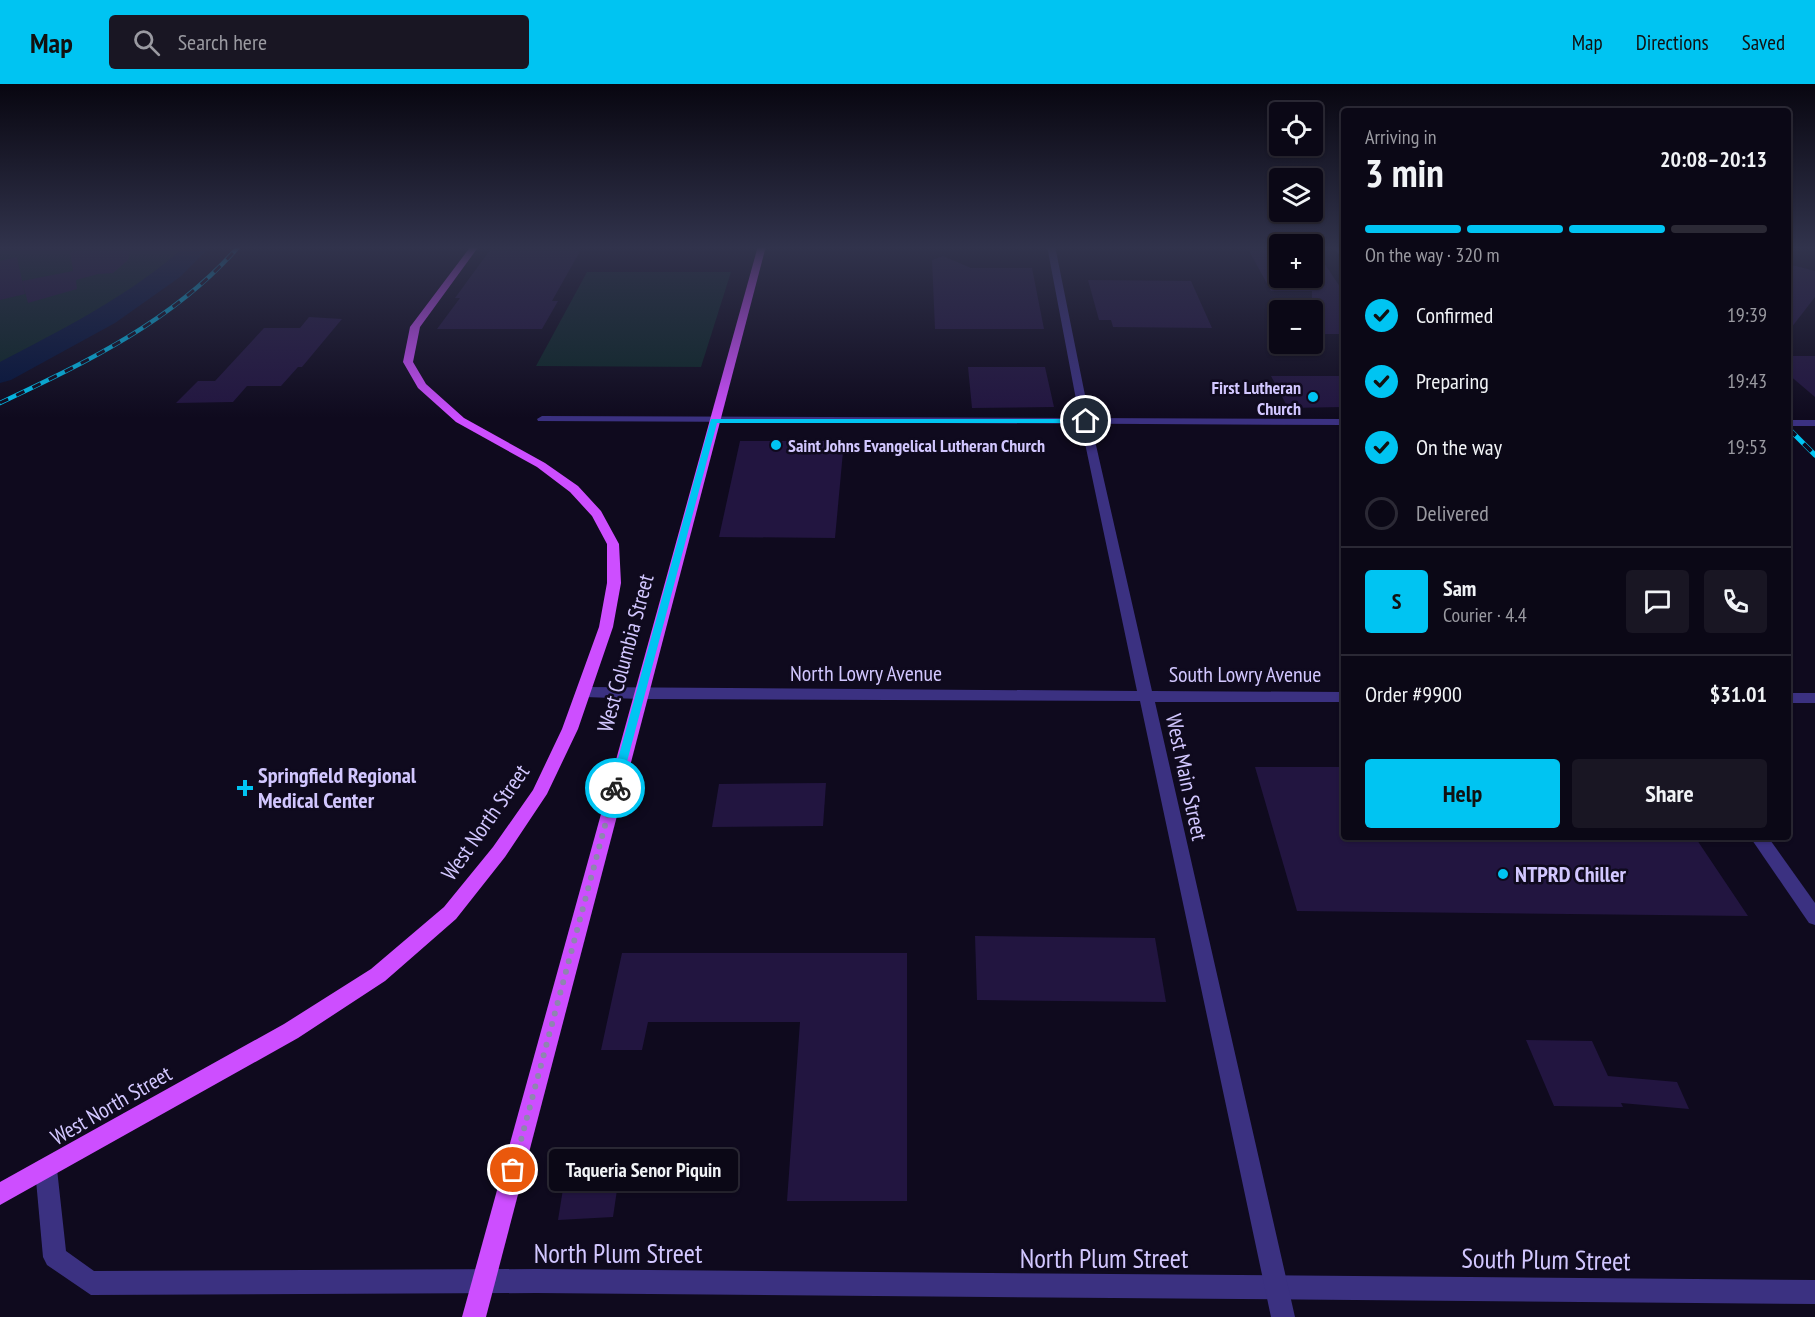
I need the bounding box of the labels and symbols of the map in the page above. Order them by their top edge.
place label: First Lutheran Church [1211,376,1301,420]
marker: First Lutheran Church [1306,390,1320,404]
pin [1060,395,1111,446]
place label: Saint Johns Evangelical Lutheran Church [788,434,1045,457]
marker: Saint Johns Evangelical Lutheran Church [769,438,783,452]
street label: West Columbia Street [590,571,660,735]
street label: North Lowry Avenue [790,659,942,687]
street label: South Lowry Avenue [1169,660,1321,688]
street label: West Main Street [1160,711,1214,843]
courier [585,758,645,818]
street label: West North Street [435,759,535,885]
place label: Springfield Regional Medical Center [258,761,417,814]
marker: Springfield Regional Medical Center [236,779,254,797]
place label: NTPRD Chiller [1515,860,1627,888]
marker: NTPRD Chiller [1496,867,1510,881]
street label: West North Street [46,1059,176,1151]
pin [487,1144,538,1195]
callout: Taqueria Senor Piquin [549,1149,738,1191]
street label: North Plum Street [534,1236,703,1270]
street label: North Plum Street [1020,1241,1189,1275]
street label: South Plum Street [1461,1241,1632,1277]

